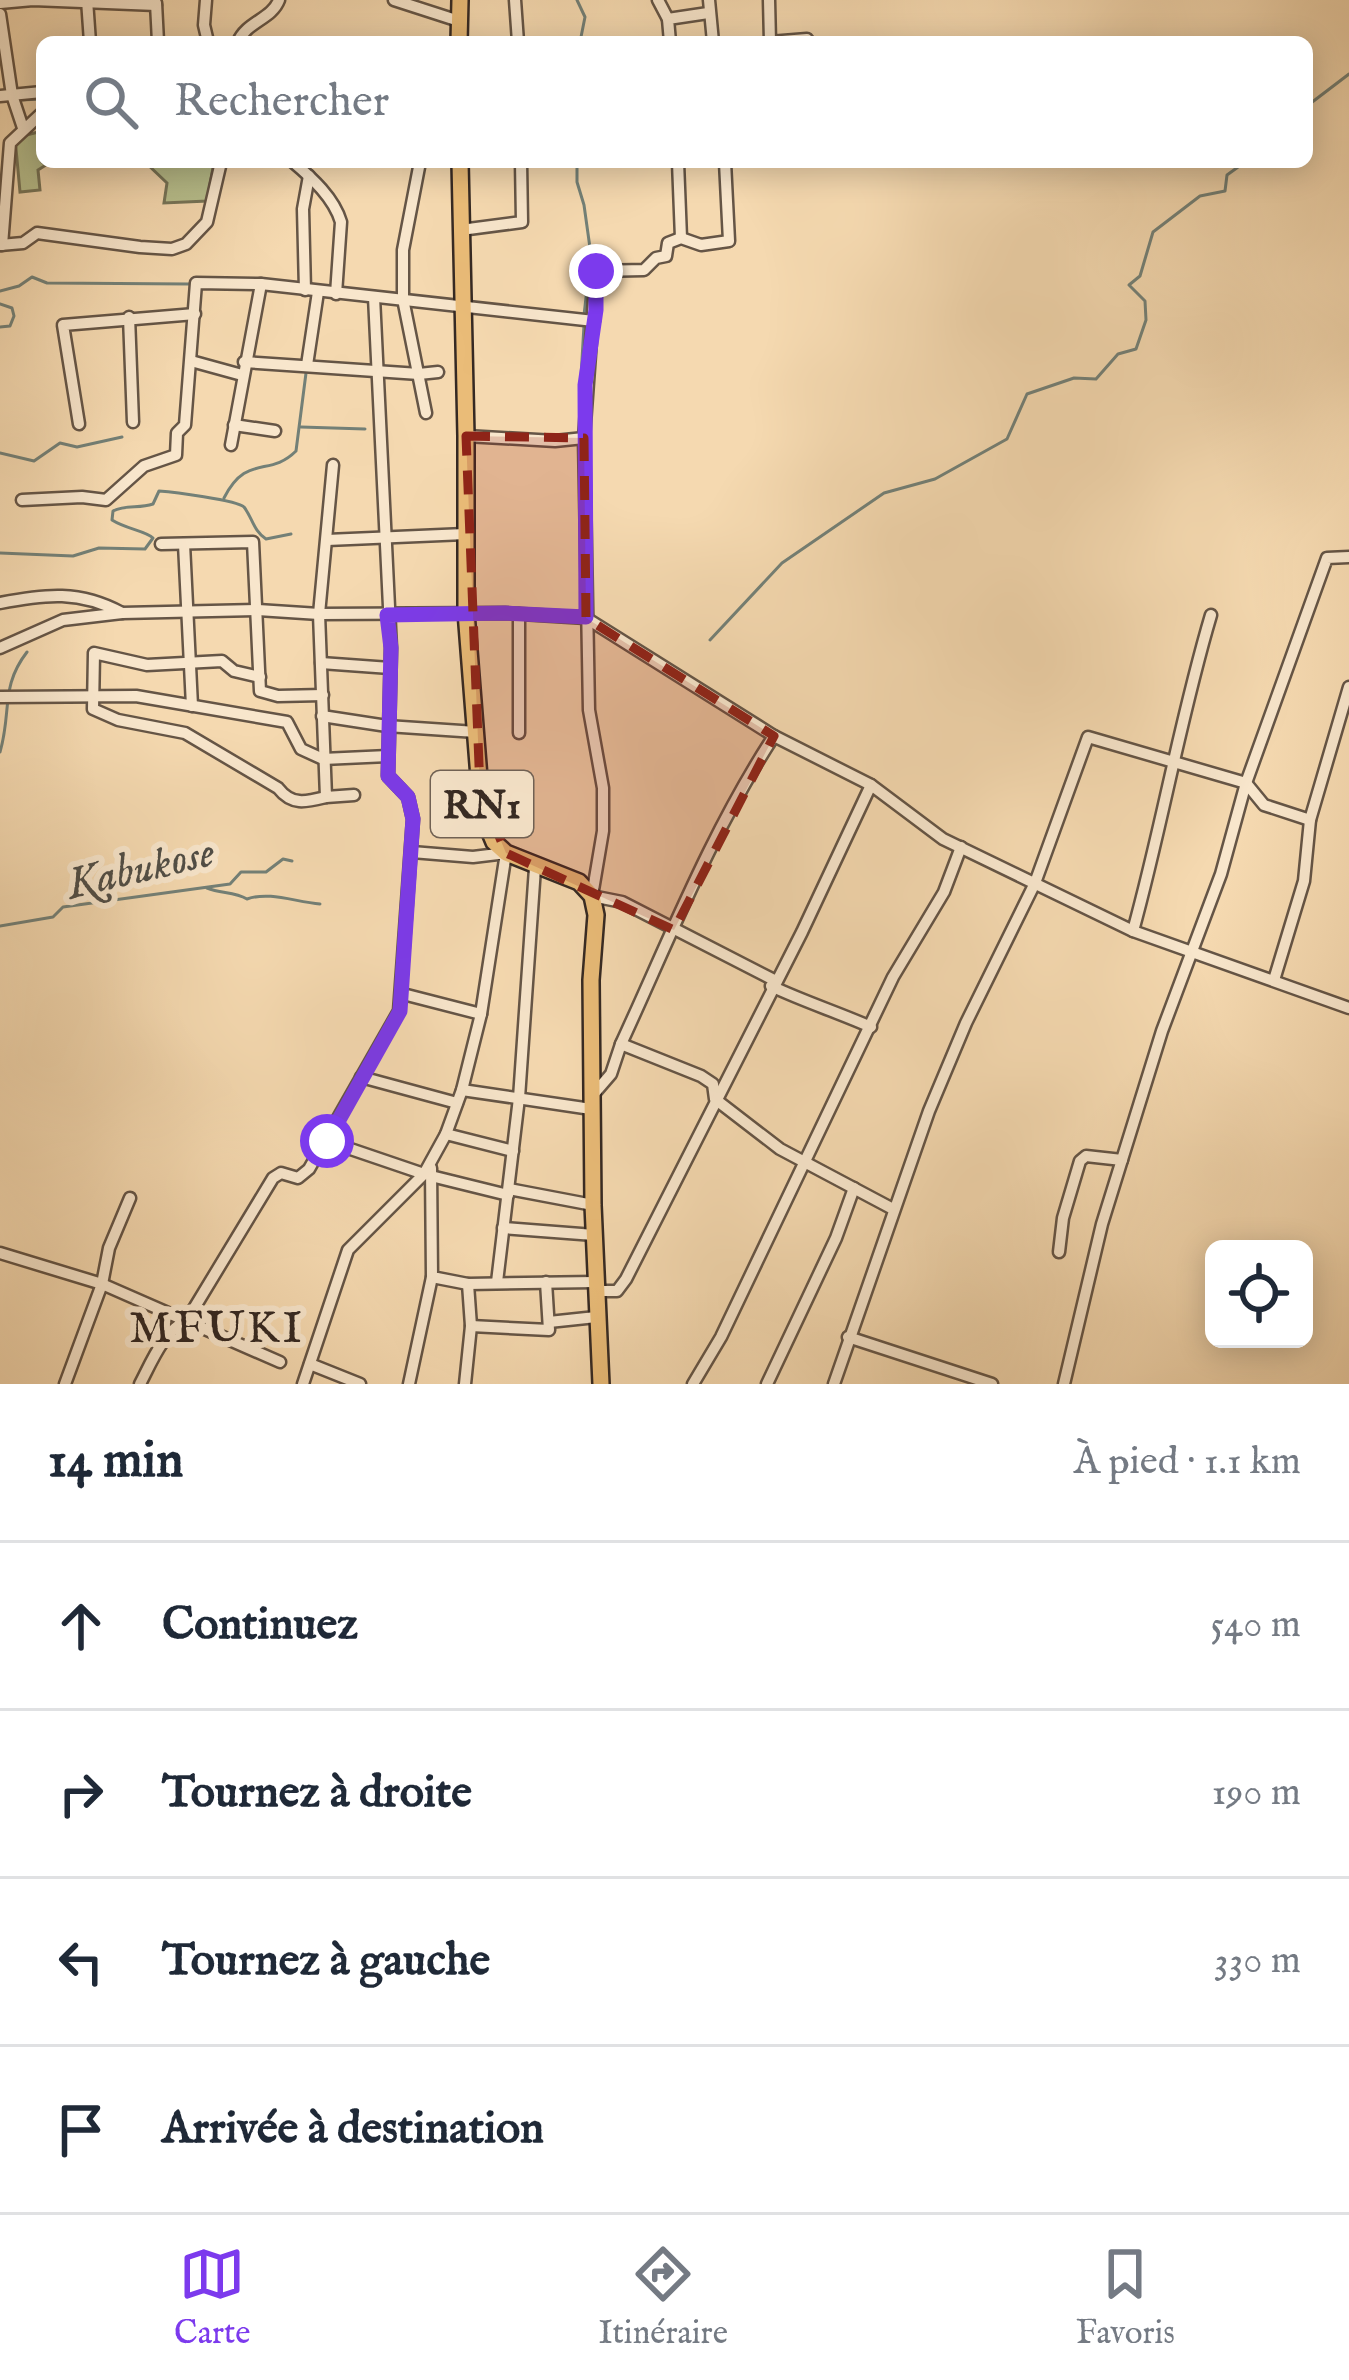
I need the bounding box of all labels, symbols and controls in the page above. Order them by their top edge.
search box [36,36,1313,168]
icon: search [78,69,144,135]
text: Rechercher [174,74,389,131]
route end [569,244,623,298]
road number: RN1 [431,771,533,837]
water label: Kabukose [59,825,220,915]
route start [300,1114,354,1168]
map controls [1205,1240,1313,1348]
button: locate [1205,1240,1313,1348]
district label: MFUKI [129,1301,305,1358]
text: 14 min [48,1430,183,1495]
text: À pied · 1.1 km [1074,1438,1301,1487]
icon: ahead [48,1593,114,1659]
text: Continuez [162,1597,358,1654]
text: 540 m [1210,1601,1301,1650]
icon: right [48,1761,114,1827]
text: Tournez à droite [162,1765,472,1822]
text: 190 m [1212,1769,1301,1818]
icon: left [48,1929,114,1995]
text: Tournez à gauche [162,1933,490,1990]
text: 330 m [1214,1937,1301,1986]
icon: arrive [48,2097,114,2163]
text: Arrivée à destination [162,2101,544,2158]
tab: Carte [174,2241,251,2355]
tab: Itinéraire [599,2241,728,2355]
tab: Favoris [1076,2241,1175,2355]

